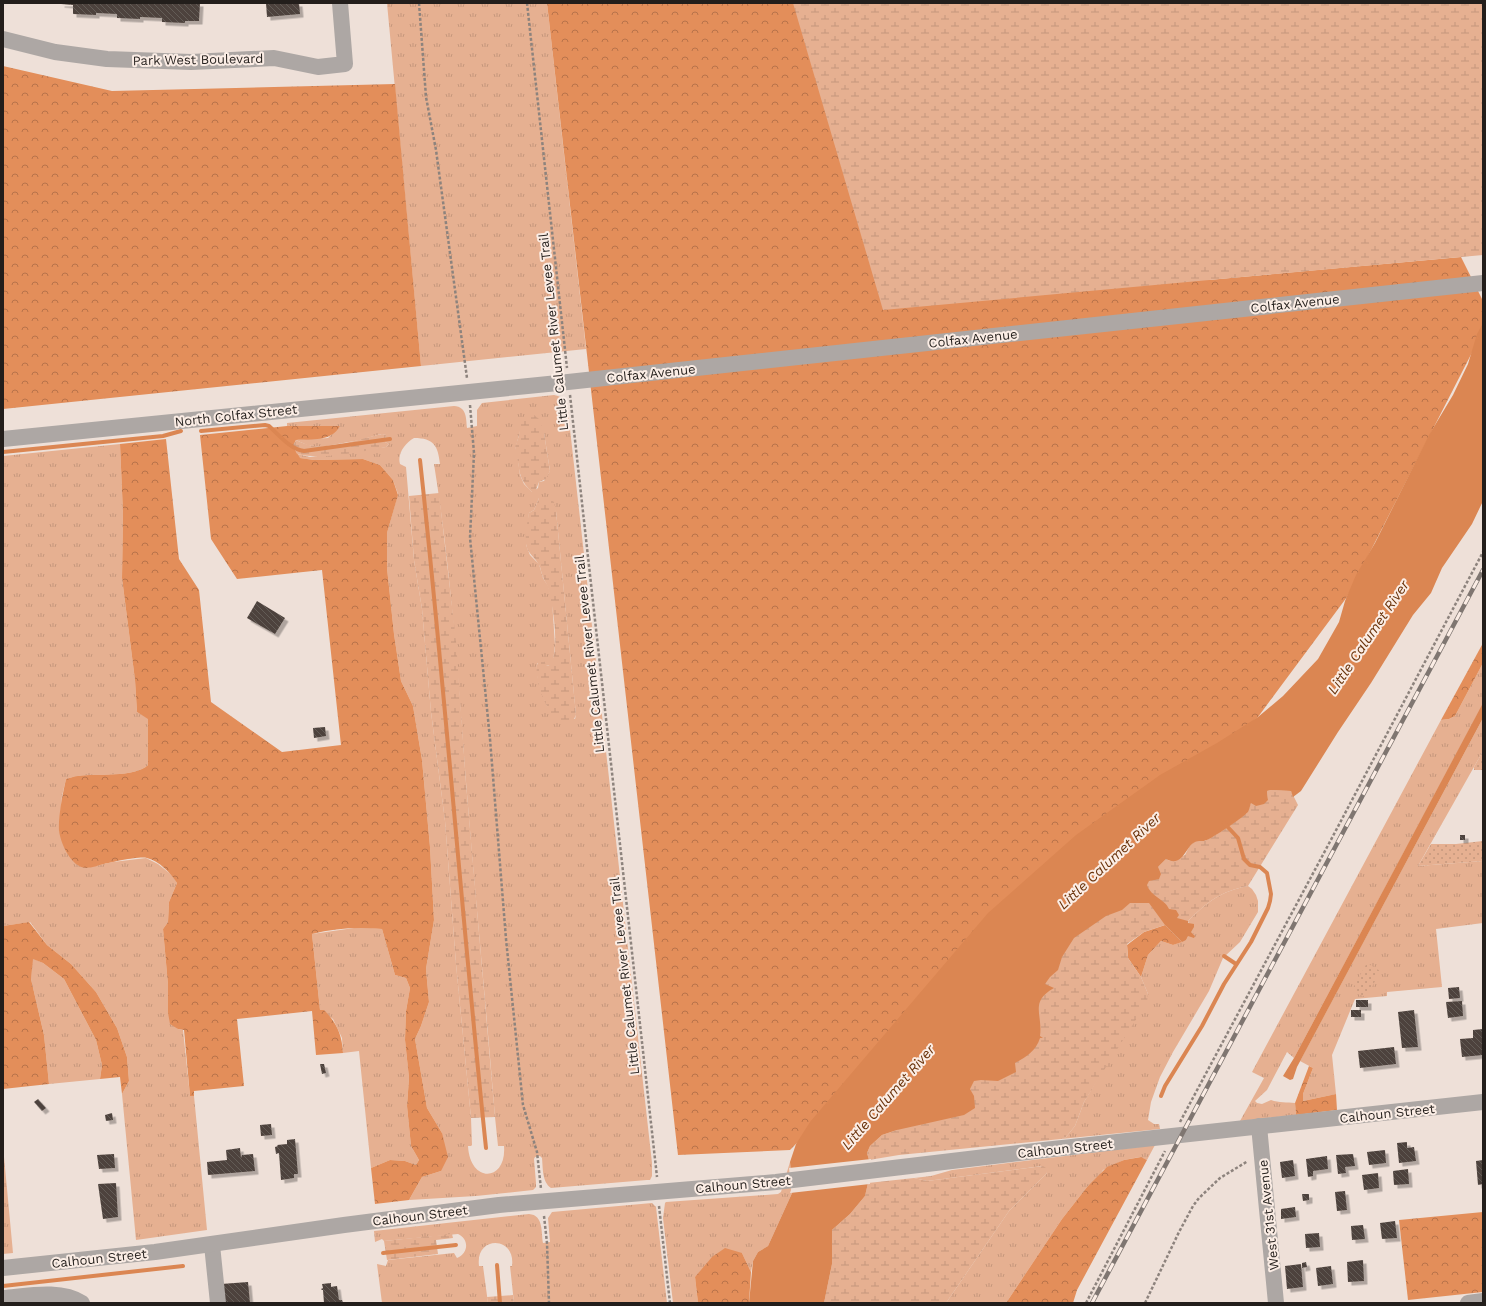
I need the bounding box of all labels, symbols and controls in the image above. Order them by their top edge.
street label: Park West Boulevard [132,51,264,68]
street label: Little Calumet River Levee Trail [536,232,571,431]
street label: Colfax Avenue [1250,291,1340,316]
street label: Colfax Avenue [928,326,1018,351]
street label: Colfax Avenue [606,361,696,386]
street label: North Colfax Street [174,402,299,429]
street label: Little Calumet River Levee Trail [572,554,607,753]
water label: Little Calumet River [1324,577,1412,697]
water label: Little Calumet River [1055,809,1164,912]
street label: Little Calumet River Levee Trail [607,876,642,1075]
water label: Little Calumet River [838,1041,938,1153]
street label: Calhoun Street [1339,1101,1436,1126]
street label: Calhoun Street [1017,1136,1114,1161]
street label: West 31st Avenue [1255,1159,1282,1271]
street label: Calhoun Street [695,1173,792,1196]
street label: Calhoun Street [372,1202,469,1229]
street label: Calhoun Street [51,1246,148,1271]

